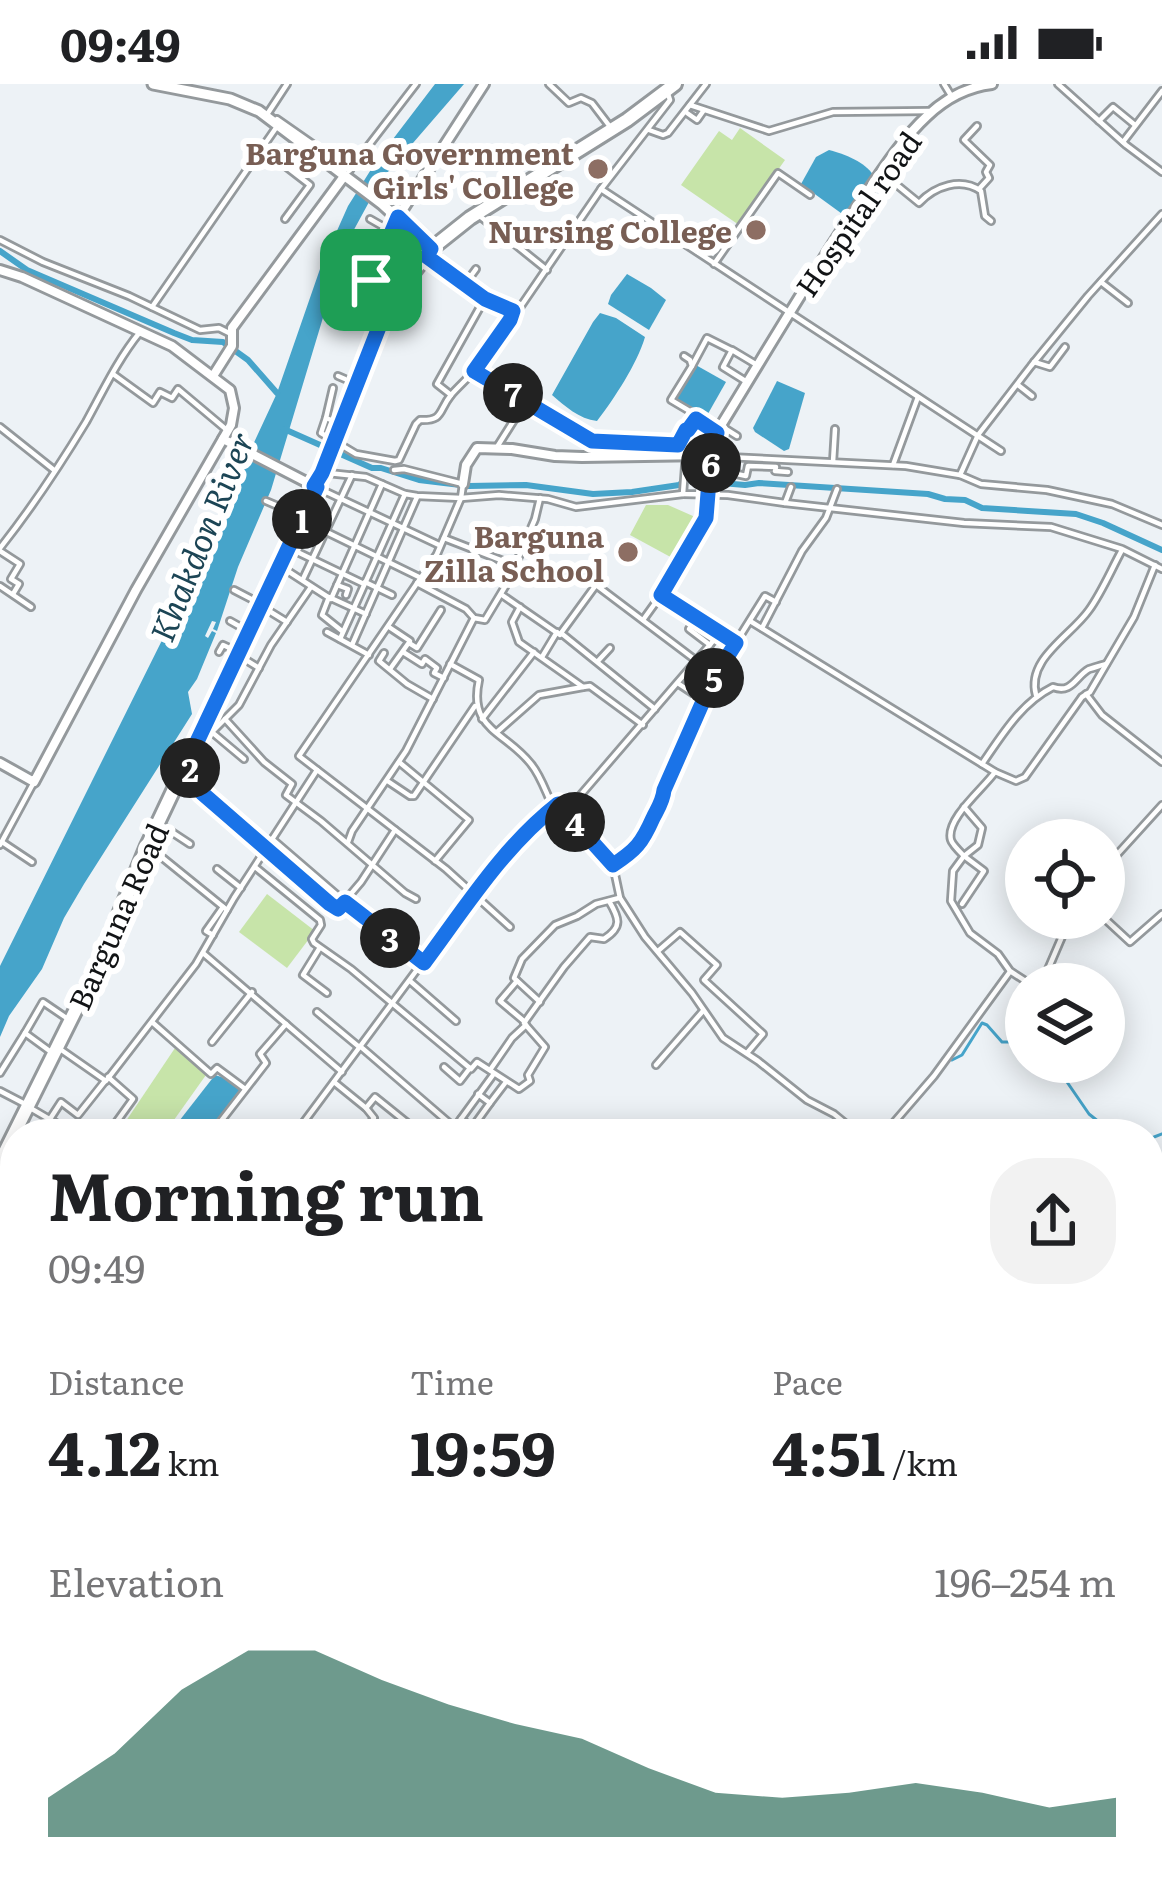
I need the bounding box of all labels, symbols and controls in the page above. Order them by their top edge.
text: 09:49 [60,9,181,76]
street label: Hospital road [784,121,930,305]
place label: Barguna Government Girls' College [245,130,575,208]
marker: Barguna Government Girls' College [585,156,611,182]
place label: Nursing College [488,208,732,252]
marker: Nursing College [743,217,769,243]
pin [320,229,422,331]
icon: arrive [338,247,404,313]
pin: 7 [483,363,543,423]
text: 7 [504,368,522,417]
water label: Khakdon River [136,424,264,648]
pin: 6 [681,433,741,493]
text: 6 [701,438,721,487]
pin: 1 [272,489,332,549]
text: 1 [295,494,309,543]
place label: Barguna Zilla School [424,513,605,591]
marker: Barguna Zilla School [615,539,641,565]
pin: 5 [684,648,744,708]
text: 5 [705,653,723,702]
pin: 2 [160,738,220,798]
text: 2 [181,743,199,792]
pin: 4 [545,792,605,852]
text: 4 [565,797,585,846]
street label: Barguna Road [56,815,178,1017]
map controls [1005,819,1125,1083]
button: locate [1005,819,1125,939]
pin: 3 [360,908,420,968]
text: 3 [381,913,399,962]
button: layers [1005,963,1125,1083]
text: Morning run [48,1143,484,1241]
button: share [990,1158,1116,1284]
text: 09:49 [48,1237,145,1295]
text: Distance [48,1356,184,1405]
text: Time [410,1356,494,1405]
text: Pace [772,1356,843,1405]
text: 4.12 [48,1405,161,1494]
text: 19:59 [410,1405,556,1494]
text: 4:51 [772,1405,885,1494]
text: km [161,1437,220,1486]
text: /km [885,1437,958,1486]
text: Elevation [48,1551,224,1609]
text: 196–254 m [934,1551,1116,1609]

